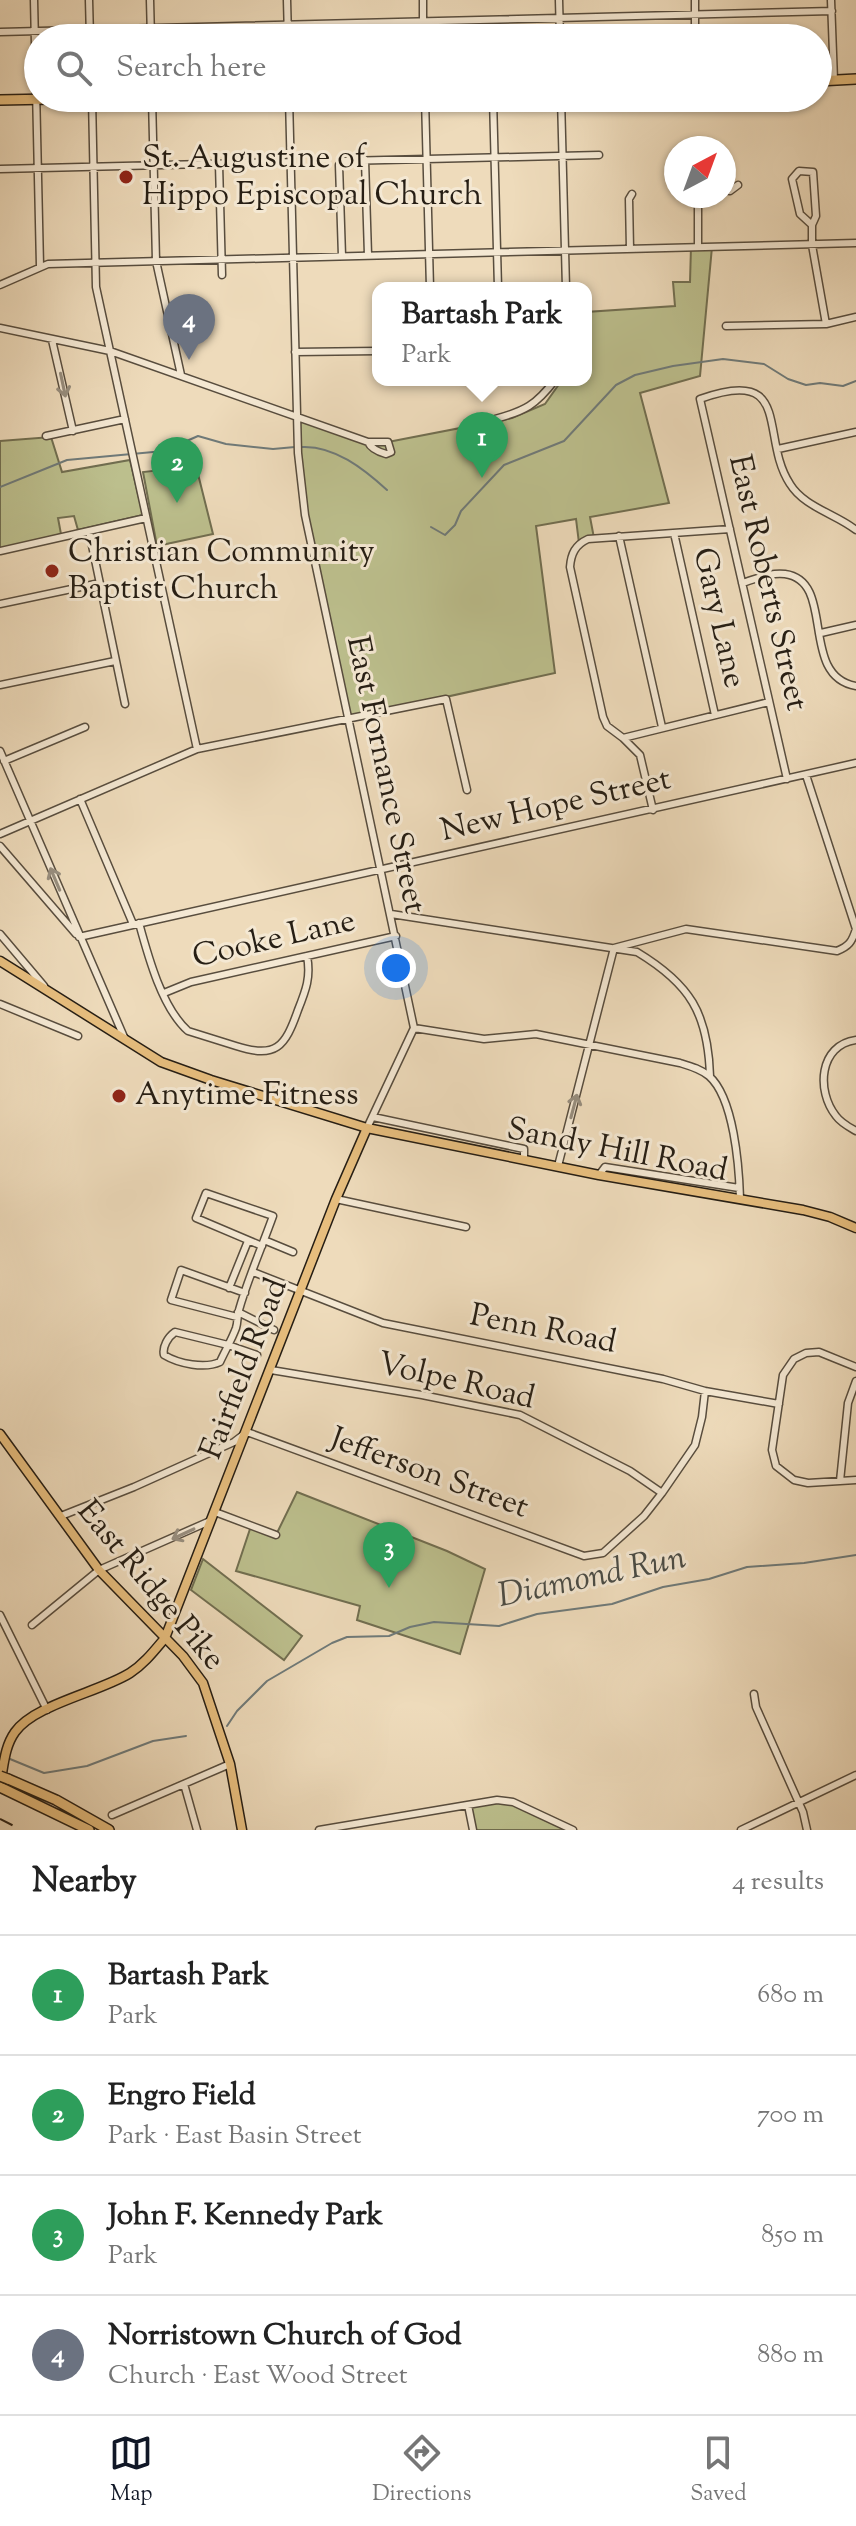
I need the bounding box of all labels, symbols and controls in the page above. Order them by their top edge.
search box [24,24,832,112]
icon: search [52,46,96,90]
text: Search here [116,47,266,90]
place label: St. Augustine of Hippo Episcopal Church [142,136,482,219]
north arrow [664,136,736,208]
marker: St. Augustine of Hippo Episcopal Church [117,168,135,186]
popup [372,282,592,386]
pin: 4 [163,294,215,360]
text: Bartash Park [402,294,562,337]
text: Park [402,337,451,374]
one-way arrow [56,372,71,398]
pin: 1 [456,412,508,478]
pin: 2 [151,437,203,503]
street label: East Roberts Street [715,451,819,715]
place label: Christian Community Baptist Church [68,530,375,613]
street label: Gary Lane [680,543,756,693]
marker: Christian Community Baptist Church [43,562,61,580]
street label: East Fornance Street [333,632,437,918]
street label: New Hope Street [436,757,676,855]
one-way arrow [46,867,61,892]
street label: Cooke Lane [188,899,360,981]
your location [376,948,416,988]
place label: Anytime Fitness [135,1073,359,1119]
marker: Anytime Fitness [110,1087,128,1105]
one-way arrow [567,1094,582,1120]
street label: Sandy Hill Road [503,1107,731,1195]
street label: Fairfield Road [189,1272,301,1466]
street label: Penn Road [466,1293,620,1367]
street label: Volpe Road [373,1342,539,1422]
street label: Jefferson Street [321,1416,535,1531]
street label: East Ridge Pike [65,1491,235,1681]
pin: 3 [363,1522,415,1588]
one-way arrow [171,1527,195,1542]
water label: Diamond Run [493,1534,691,1622]
text: Nearby [32,1858,137,1907]
text: 4 results [732,1864,824,1901]
text: Bartash Park [108,1955,269,1998]
text: 1 [54,1977,62,2014]
text: 680 m [757,1977,824,2014]
text: Park [108,1998,158,2035]
text: Engro Field [108,2075,256,2118]
text: 2 [52,2097,64,2134]
text: 700 m [757,2097,824,2134]
text: Park · East Basin Street [108,2118,362,2155]
text: John F. Kennedy Park [108,2195,383,2238]
text: 3 [53,2217,63,2254]
text: 850 m [761,2217,824,2254]
text: Park [108,2238,158,2275]
text: Norristown Church of God [108,2315,462,2358]
text: 4 [51,2337,65,2374]
text: 880 m [757,2337,824,2374]
text: Church · East Wood Street [108,2358,408,2395]
tab: Map [109,2431,153,2511]
tab: Directions [372,2431,471,2511]
tab: Saved [690,2431,747,2511]

